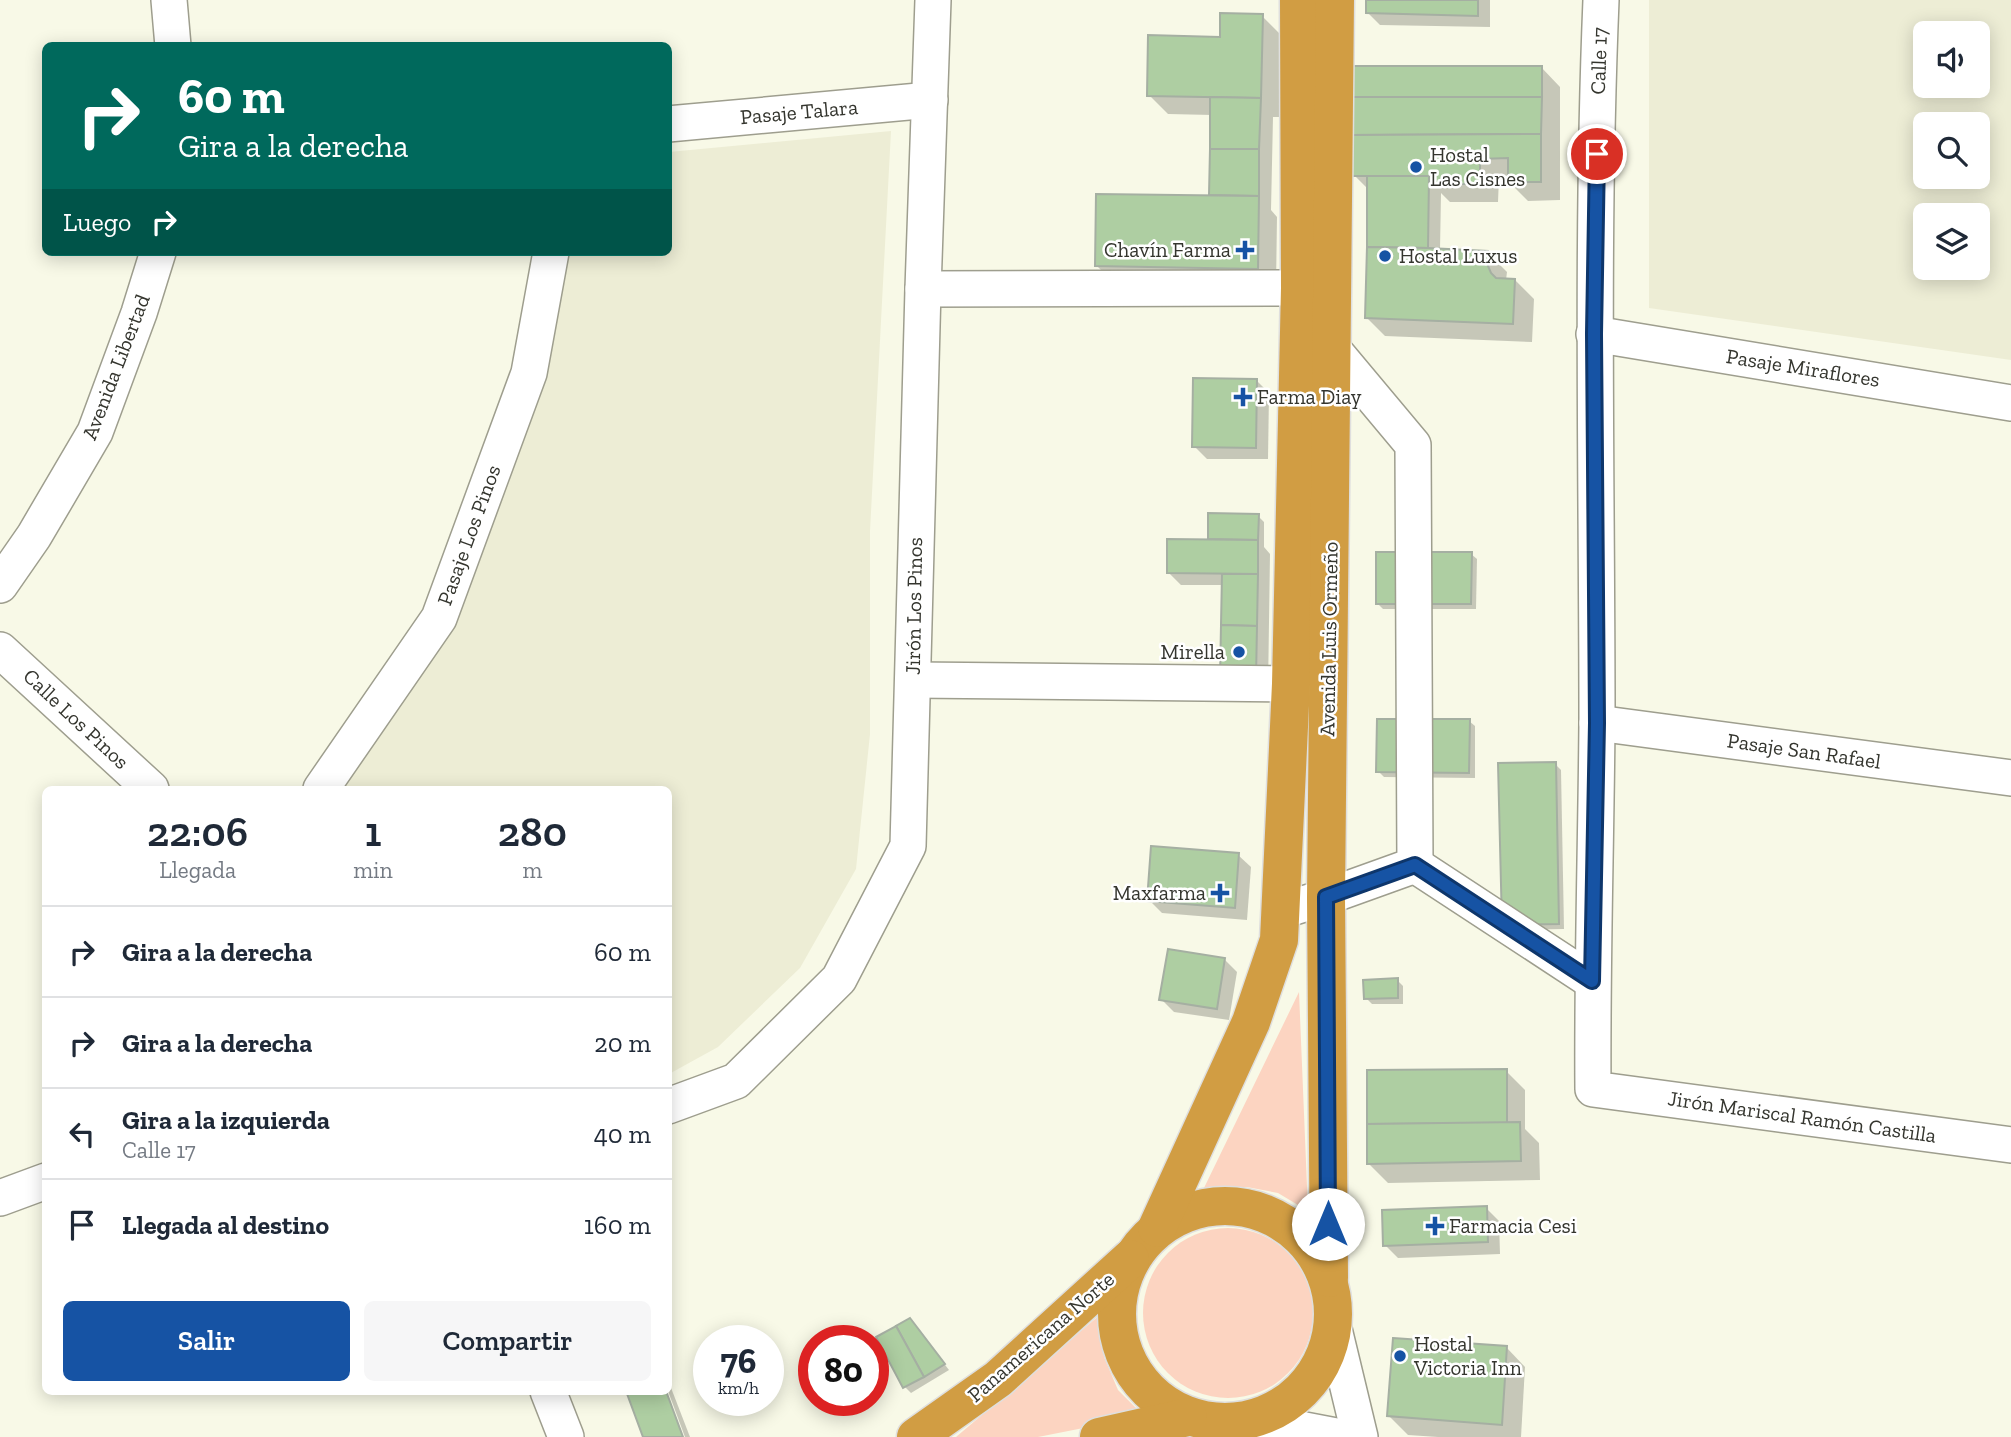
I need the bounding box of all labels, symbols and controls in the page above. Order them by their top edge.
map controls [1913,21,1990,280]
button: sound [1913,21,1990,98]
street label: Calle 17 [1585,27,1612,95]
text: 60 m [178,67,285,126]
icon: right [63,70,154,161]
street label: Pasaje Talara [739,94,859,130]
button: search [1913,112,1990,189]
pin [1567,124,1627,184]
text: Gira a la derecha [178,127,408,165]
icon: arrive [1578,135,1616,173]
place label: Hostal Las Cisnes [1430,142,1525,191]
marker: Hostal Las Cisnes [1408,159,1424,175]
icon: right [145,203,183,241]
button: layers [1913,203,1990,280]
text: Luego [63,206,131,238]
place label: Chavín Farma [1104,237,1231,262]
marker: Chavín Farma [1237,242,1253,258]
place label: Hostal Luxus [1399,243,1517,268]
marker: Hostal Luxus [1377,248,1393,264]
street label: Avenida Libertad [76,290,155,443]
street label: Pasaje Miraflores [1724,343,1882,393]
place label: Farma Diay [1257,384,1362,409]
marker: Farma Diay [1235,389,1251,405]
street label: Pasaje Los Pinos [432,461,506,609]
street label: Jirón Los Pinos [900,537,927,675]
street label: Avenida Luis Ormeño [1314,541,1343,737]
place label: Mirella [1161,639,1225,664]
marker: Mirella [1231,644,1247,660]
street label: Calle Los Pinos [18,663,134,774]
street label: Pasaje San Rafael [1726,727,1883,775]
text: 22:06 [147,806,248,857]
text: 1 [365,806,381,857]
text: 280 [498,806,567,857]
text: Llegada [159,856,236,884]
text: min [353,856,393,884]
text: m [522,856,542,884]
place label: Maxfarma [1113,880,1206,905]
marker: Maxfarma [1212,885,1228,901]
icon: right [63,933,101,971]
text: Gira a la derecha [122,936,312,968]
text: 60 m [594,936,651,968]
icon: right [63,1024,101,1062]
text: Gira a la derecha [122,1027,312,1059]
text: 20 m [594,1027,651,1059]
street label: Jirón Mariscal Ramón Castilla [1666,1085,1938,1148]
text: Gira a la izquierda [122,1104,330,1136]
icon: left [63,1115,101,1153]
text: 40 m [594,1118,651,1150]
text: Calle 17 [122,1136,196,1164]
position arrow [1291,1187,1365,1261]
icon: arrive [63,1206,101,1244]
text: Llegada al destino [122,1209,329,1241]
text: 160 m [584,1209,651,1241]
place label: Farmacia Cesi [1449,1213,1577,1238]
marker: Farmacia Cesi [1427,1218,1443,1234]
street label: Panamericana Norte [962,1266,1119,1407]
button: Salir [63,1301,350,1381]
button: Compartir [364,1301,651,1381]
speed limit sign: 80 [798,1325,889,1416]
place label: Hostal Victoria Inn [1413,1331,1522,1380]
text: 76 [720,1340,757,1382]
marker: Hostal Victoria Inn [1392,1348,1408,1364]
text: km/h [718,1377,759,1399]

